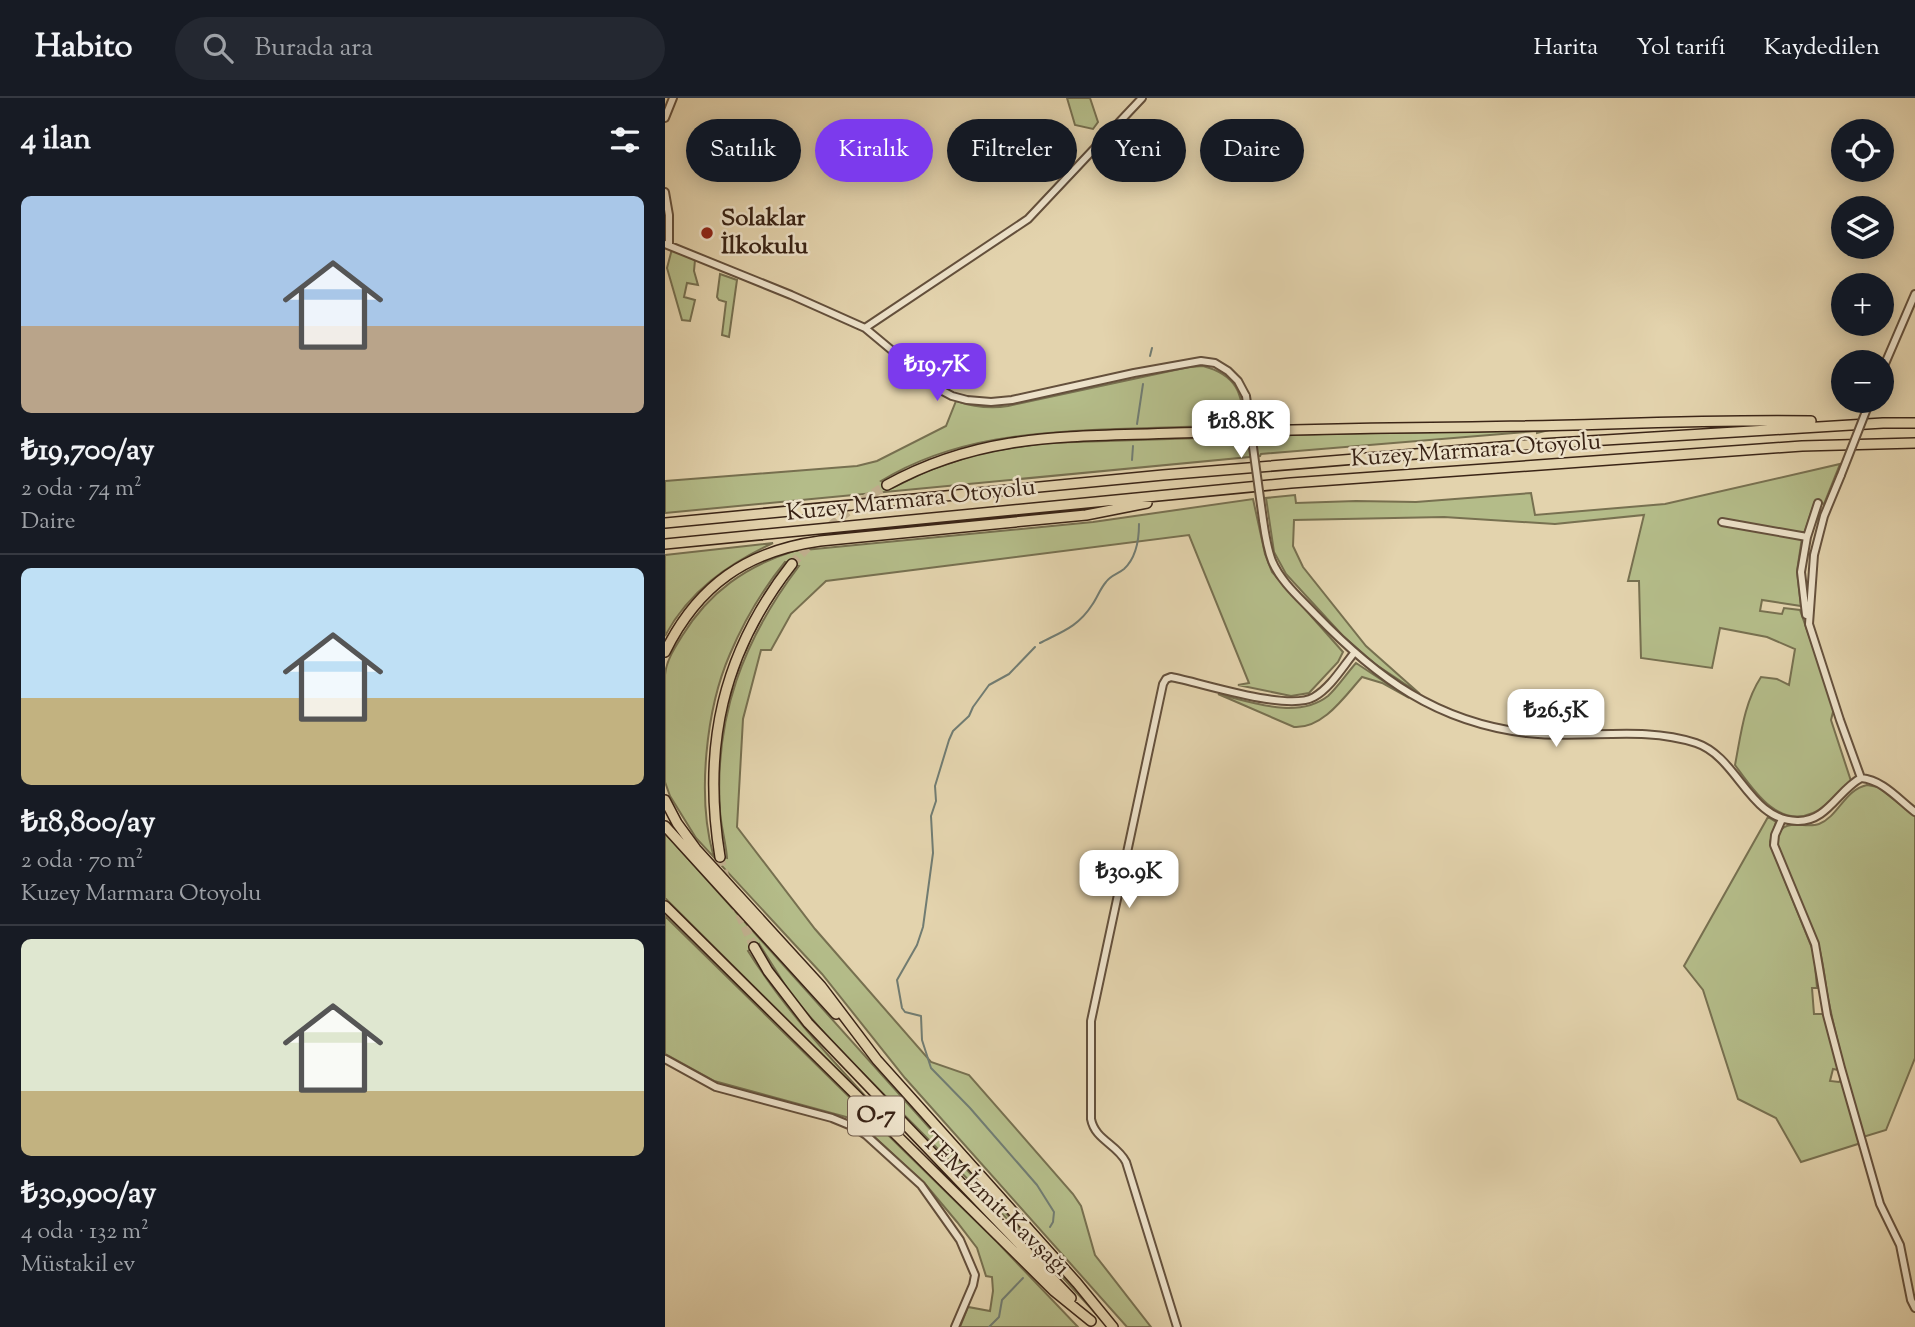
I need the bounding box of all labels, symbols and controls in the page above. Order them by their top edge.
search box [175,17,665,80]
text: Habito [35,24,133,72]
icon: search [199,29,237,67]
text: Burada ara [255,30,373,67]
text: Harita [1534,31,1598,65]
text: Yol tarifi [1636,31,1726,65]
text: Kaydedilen [1764,31,1880,65]
text: 4 ilan [21,119,91,162]
chip: Satılık [686,119,801,182]
chip: Kiralık [815,119,933,182]
chip: Filtreler [947,119,1077,182]
chip: Yeni [1091,119,1186,182]
chip: Daire [1200,119,1304,182]
map controls [1831,119,1894,413]
button: locate [1831,119,1894,182]
icon: filters [606,121,644,159]
button: layers [1831,196,1894,259]
place label: Solaklar İlkokulu [721,202,808,264]
marker: Solaklar İlkokulu [699,225,715,241]
icon: home [270,242,396,368]
button: + [1831,273,1894,336]
pin: ₺19.7K [880,344,994,403]
text: ₺19.7K [904,349,970,382]
button: − [1831,350,1894,413]
pin: ₺18.8K [1184,400,1298,460]
text: ₺18.8K [1208,406,1274,439]
street label: Kuzey Marmara Otoyolu [1350,425,1602,477]
text: ₺19,700/ay [21,430,155,473]
street label: Kuzey Marmara Otoyolu [785,471,1038,531]
text: 2 oda · 74 m² [21,473,142,506]
text: Daire [21,506,76,539]
icon: home [270,614,396,740]
pin: ₺26.5K [1499,690,1613,749]
text: ₺26.5K [1523,695,1589,728]
text: ₺18,800/ay [21,802,155,845]
text: 2 oda · 70 m² [21,845,143,878]
pin: ₺30.9K [1072,850,1186,910]
text: ₺30.9K [1096,856,1162,889]
text: Kuzey Marmara Otoyolu [21,878,261,911]
icon: home [270,985,396,1111]
road number: O-7 [848,1096,904,1135]
street label: TEM İzmit Kavşağı [913,1125,1077,1285]
text: ₺30,900/ay [21,1173,156,1216]
text: 4 oda · 132 m² [21,1216,149,1249]
text: Müstakil ev [21,1249,135,1282]

